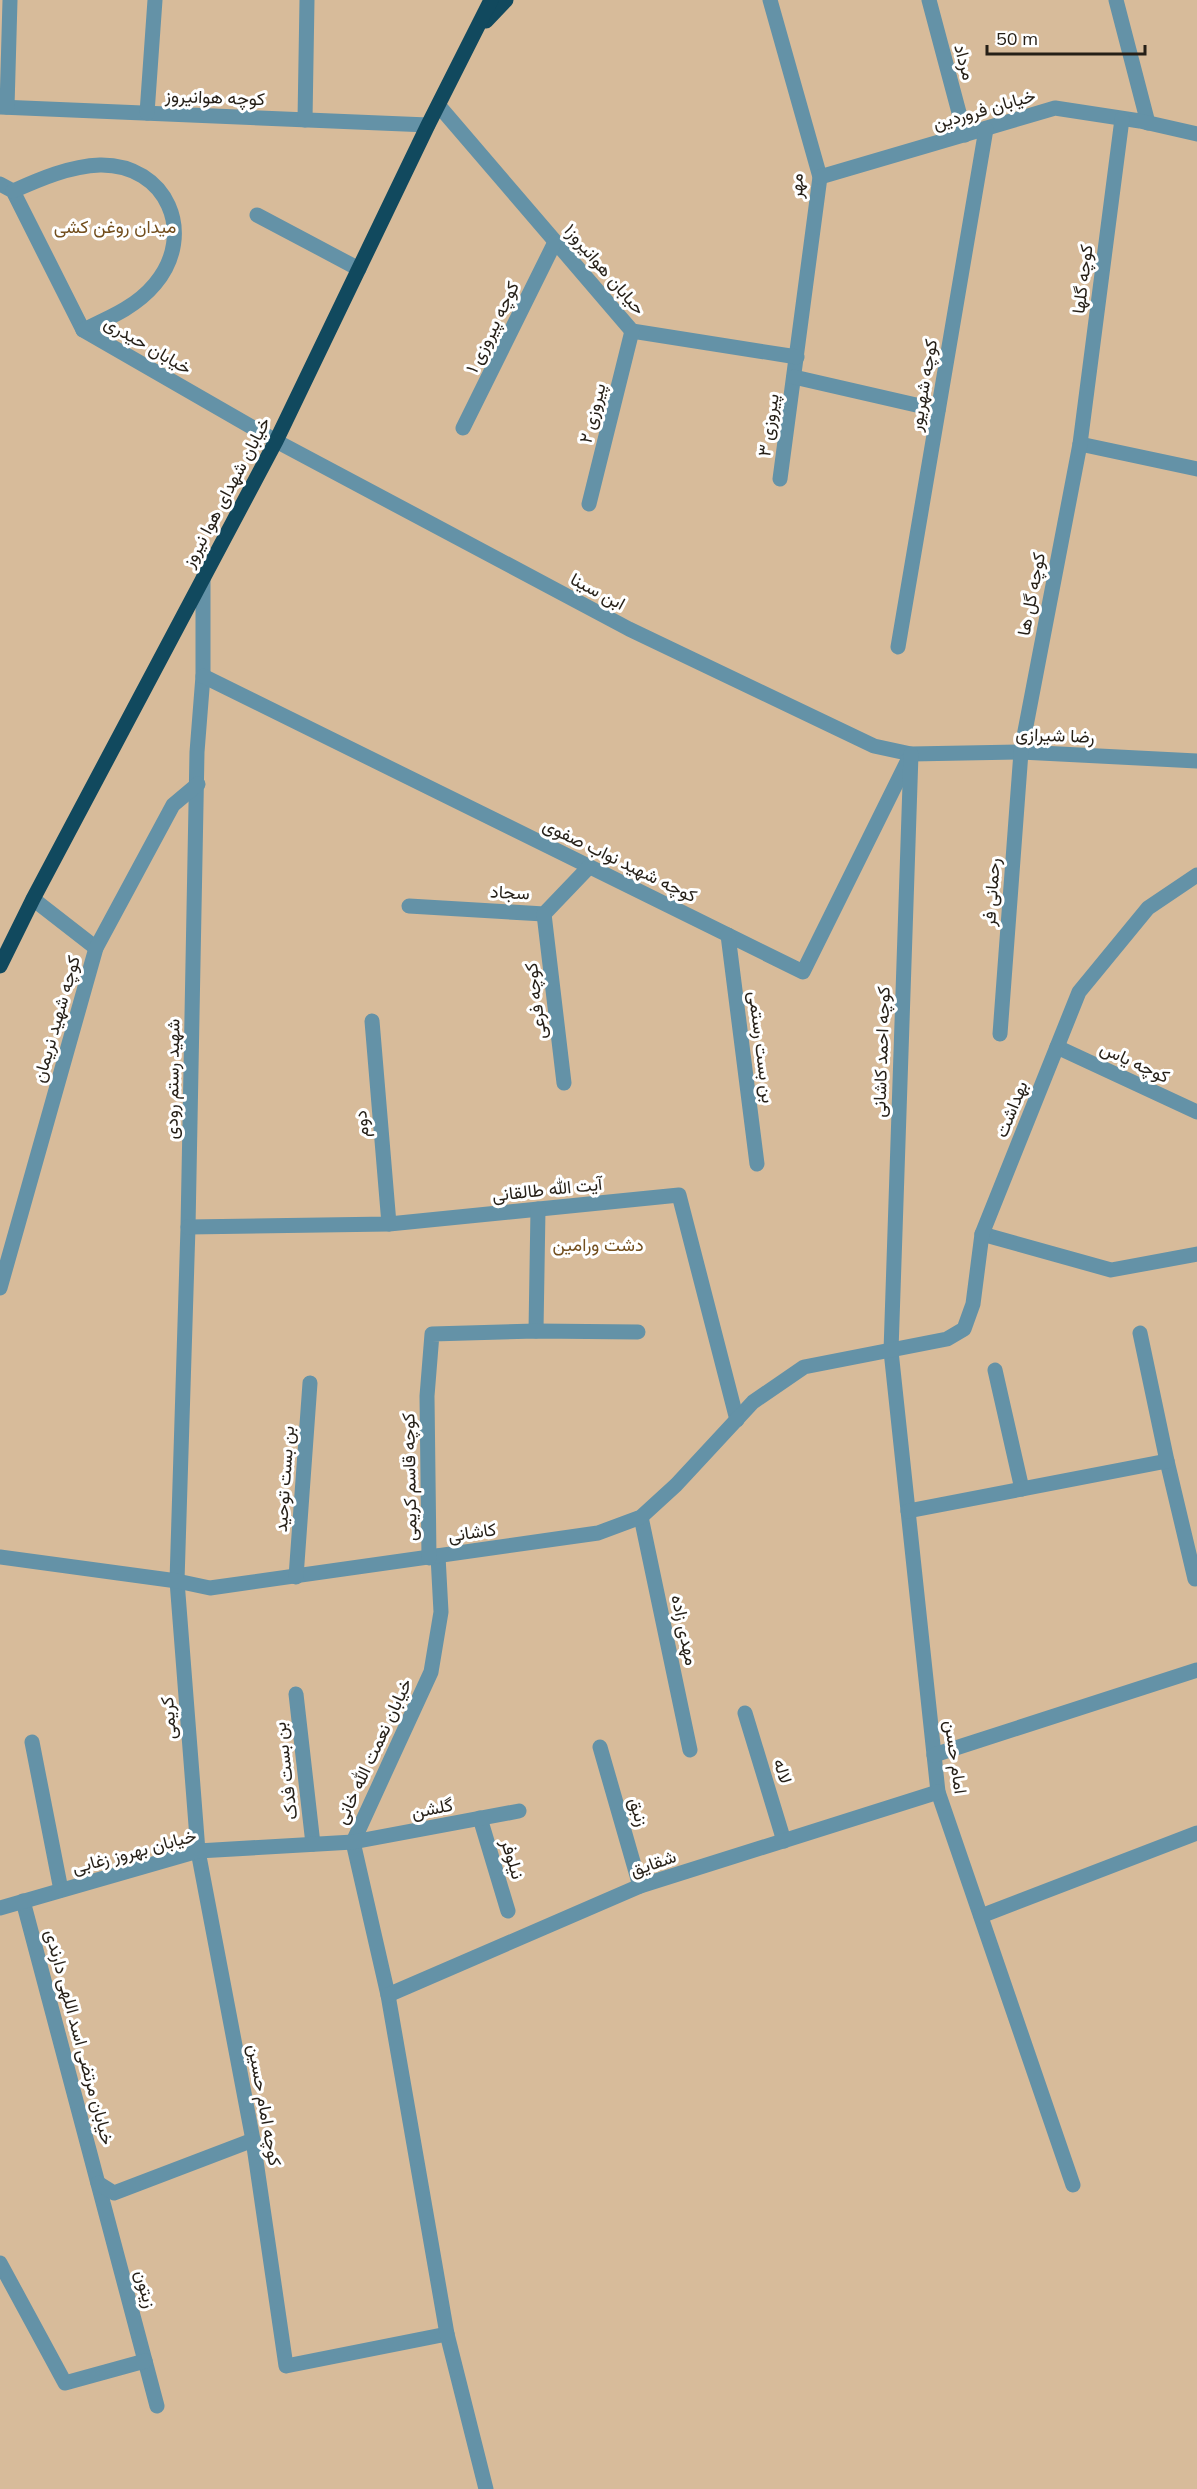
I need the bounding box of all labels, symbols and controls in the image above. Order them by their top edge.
scale bar [987,18,1144,56]
text: 50 m [996,27,1038,50]
street label: مرداد [949,41,981,83]
street label: خیابان فروردین [930,83,1038,135]
street label: کوچه هوانیروز [164,84,265,111]
street label: مهر [784,173,808,200]
park label: میدان روغن کشی [54,215,176,238]
street label: حیابان هوانیروز۱ [559,219,651,319]
street label: کوچه گلها [1066,243,1099,315]
street label: کوچه پیروزی ۱ [460,278,525,377]
street label: خیابان حیدری [100,311,196,379]
street label: کوچه شهریور [903,337,943,434]
street label: پیروزی ۲ [573,381,612,446]
street label: پیروزی ۳ [752,392,785,458]
street label: خیابان شهدای هوا نیروز [176,413,275,572]
street label: کوچه گل ها [1012,551,1051,638]
street label: ابن سینا [567,567,629,615]
street label: رضا شیرازی [1015,722,1095,748]
street label: کوچه شهید نواب صفوی [539,813,701,908]
street label: رحمانی فر [977,857,1005,928]
street label: سجاد [490,879,530,905]
street label: کوچه شهید نریمان [27,953,86,1085]
street label: کوچه فرعی [519,961,552,1041]
street label: کوچه احمد کاشانی [867,986,896,1118]
street label: بن بست رستمی [744,990,780,1104]
street label: شهید رستم رودی [159,1018,186,1140]
street label: کوچه یاس [1096,1036,1173,1089]
street label: بهداشت [989,1077,1033,1141]
street label: دوم [348,1109,375,1139]
street label: آیت الله طالقانی [491,1172,605,1206]
park label: دشت ورامین [552,1233,644,1256]
street label: کوچه قاسم کریمی [396,1413,423,1541]
street label: بن بست توحید [269,1425,299,1533]
street label: کاشانی [446,1517,498,1547]
street label: مهدی زاده [666,1593,704,1667]
street label: خیابان نعمت الله خانی [329,1674,417,1828]
street label: کریمی [155,1696,181,1740]
street label: امام حسن [938,1719,973,1795]
street label: بن بست فدک [268,1721,302,1821]
street label: لاله [768,1756,798,1786]
street label: گلشن [409,1793,455,1823]
street label: زنبق [624,1795,654,1829]
street label: خیابان بهروز زغابی [69,1823,199,1879]
street label: نیلوفر [496,1835,530,1882]
street label: شقایق [627,1844,679,1882]
street label: خیابان مرتضی اسد اللهی دارندی [40,1927,120,2147]
street label: کوچه امام حسین [242,2042,287,2168]
street label: زیتون [130,2267,162,2311]

